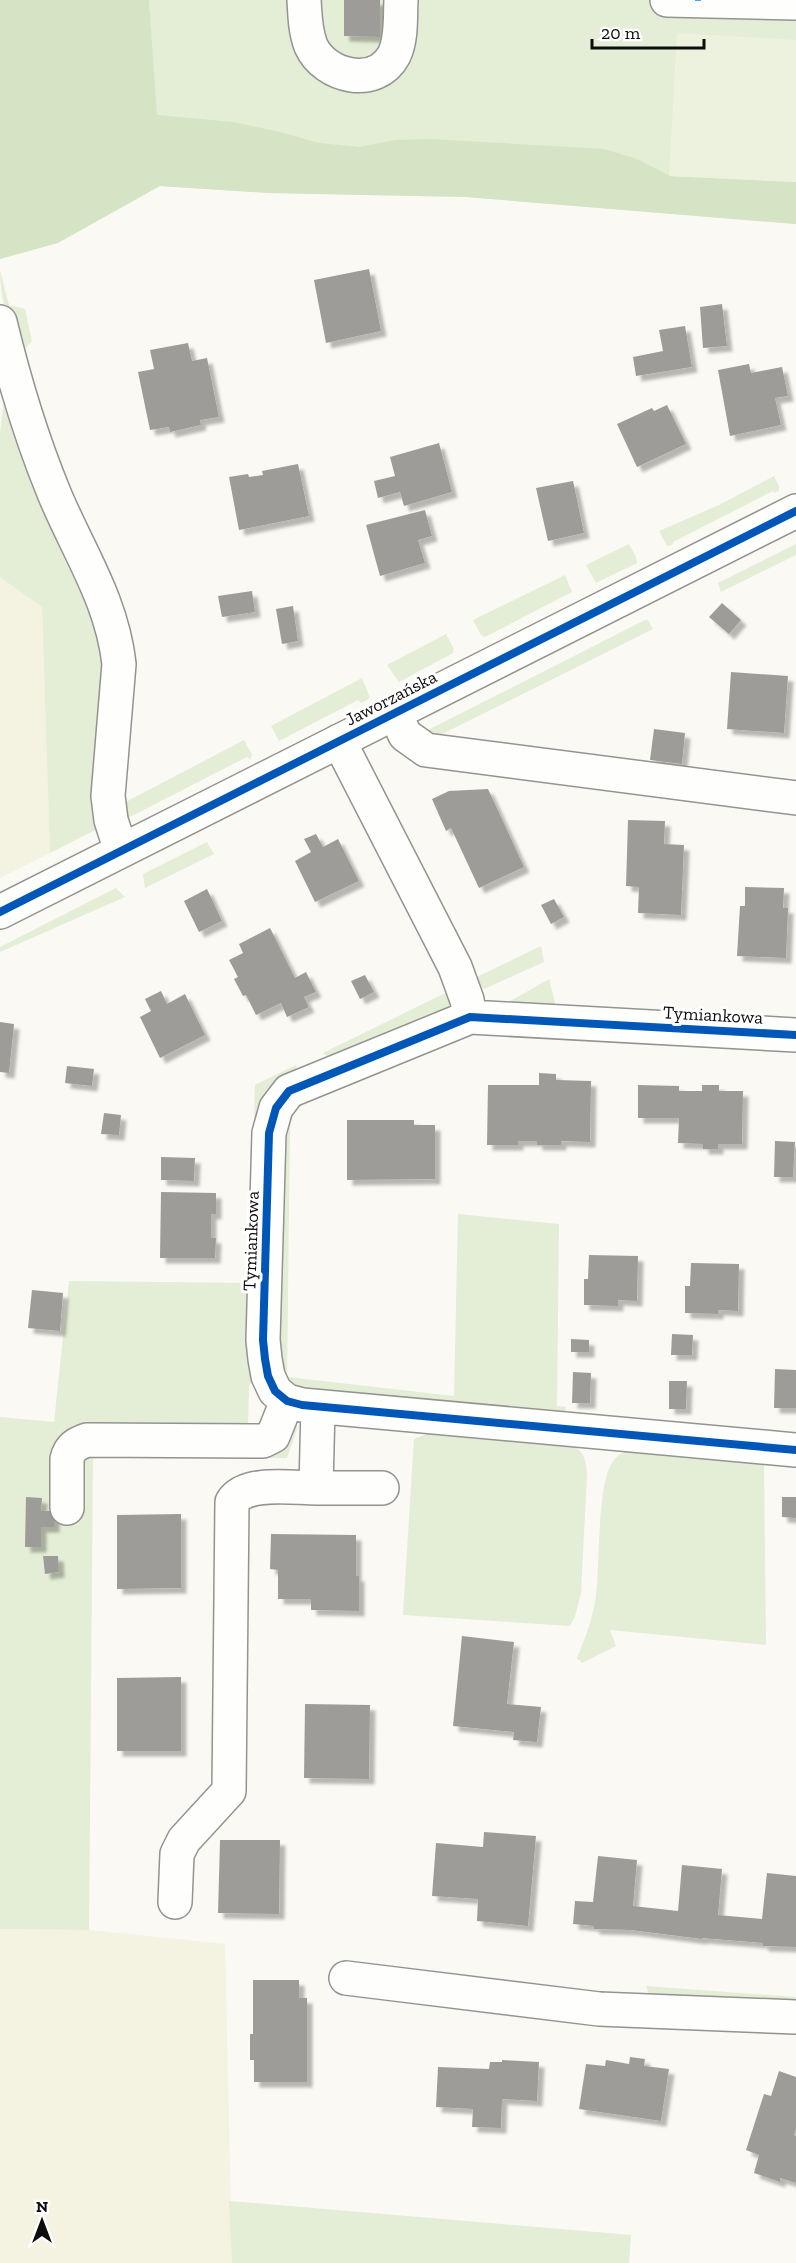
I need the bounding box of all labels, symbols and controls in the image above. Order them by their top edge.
scale bar [592,12,704,50]
text: 20 m [601,22,641,44]
street label: Jaworzańska [342,665,441,730]
street label: Tymiankowa [662,1001,764,1029]
street label: Tymiankowa [238,1190,264,1291]
north arrow [12,2191,72,2251]
text: N [36,2197,48,2216]

